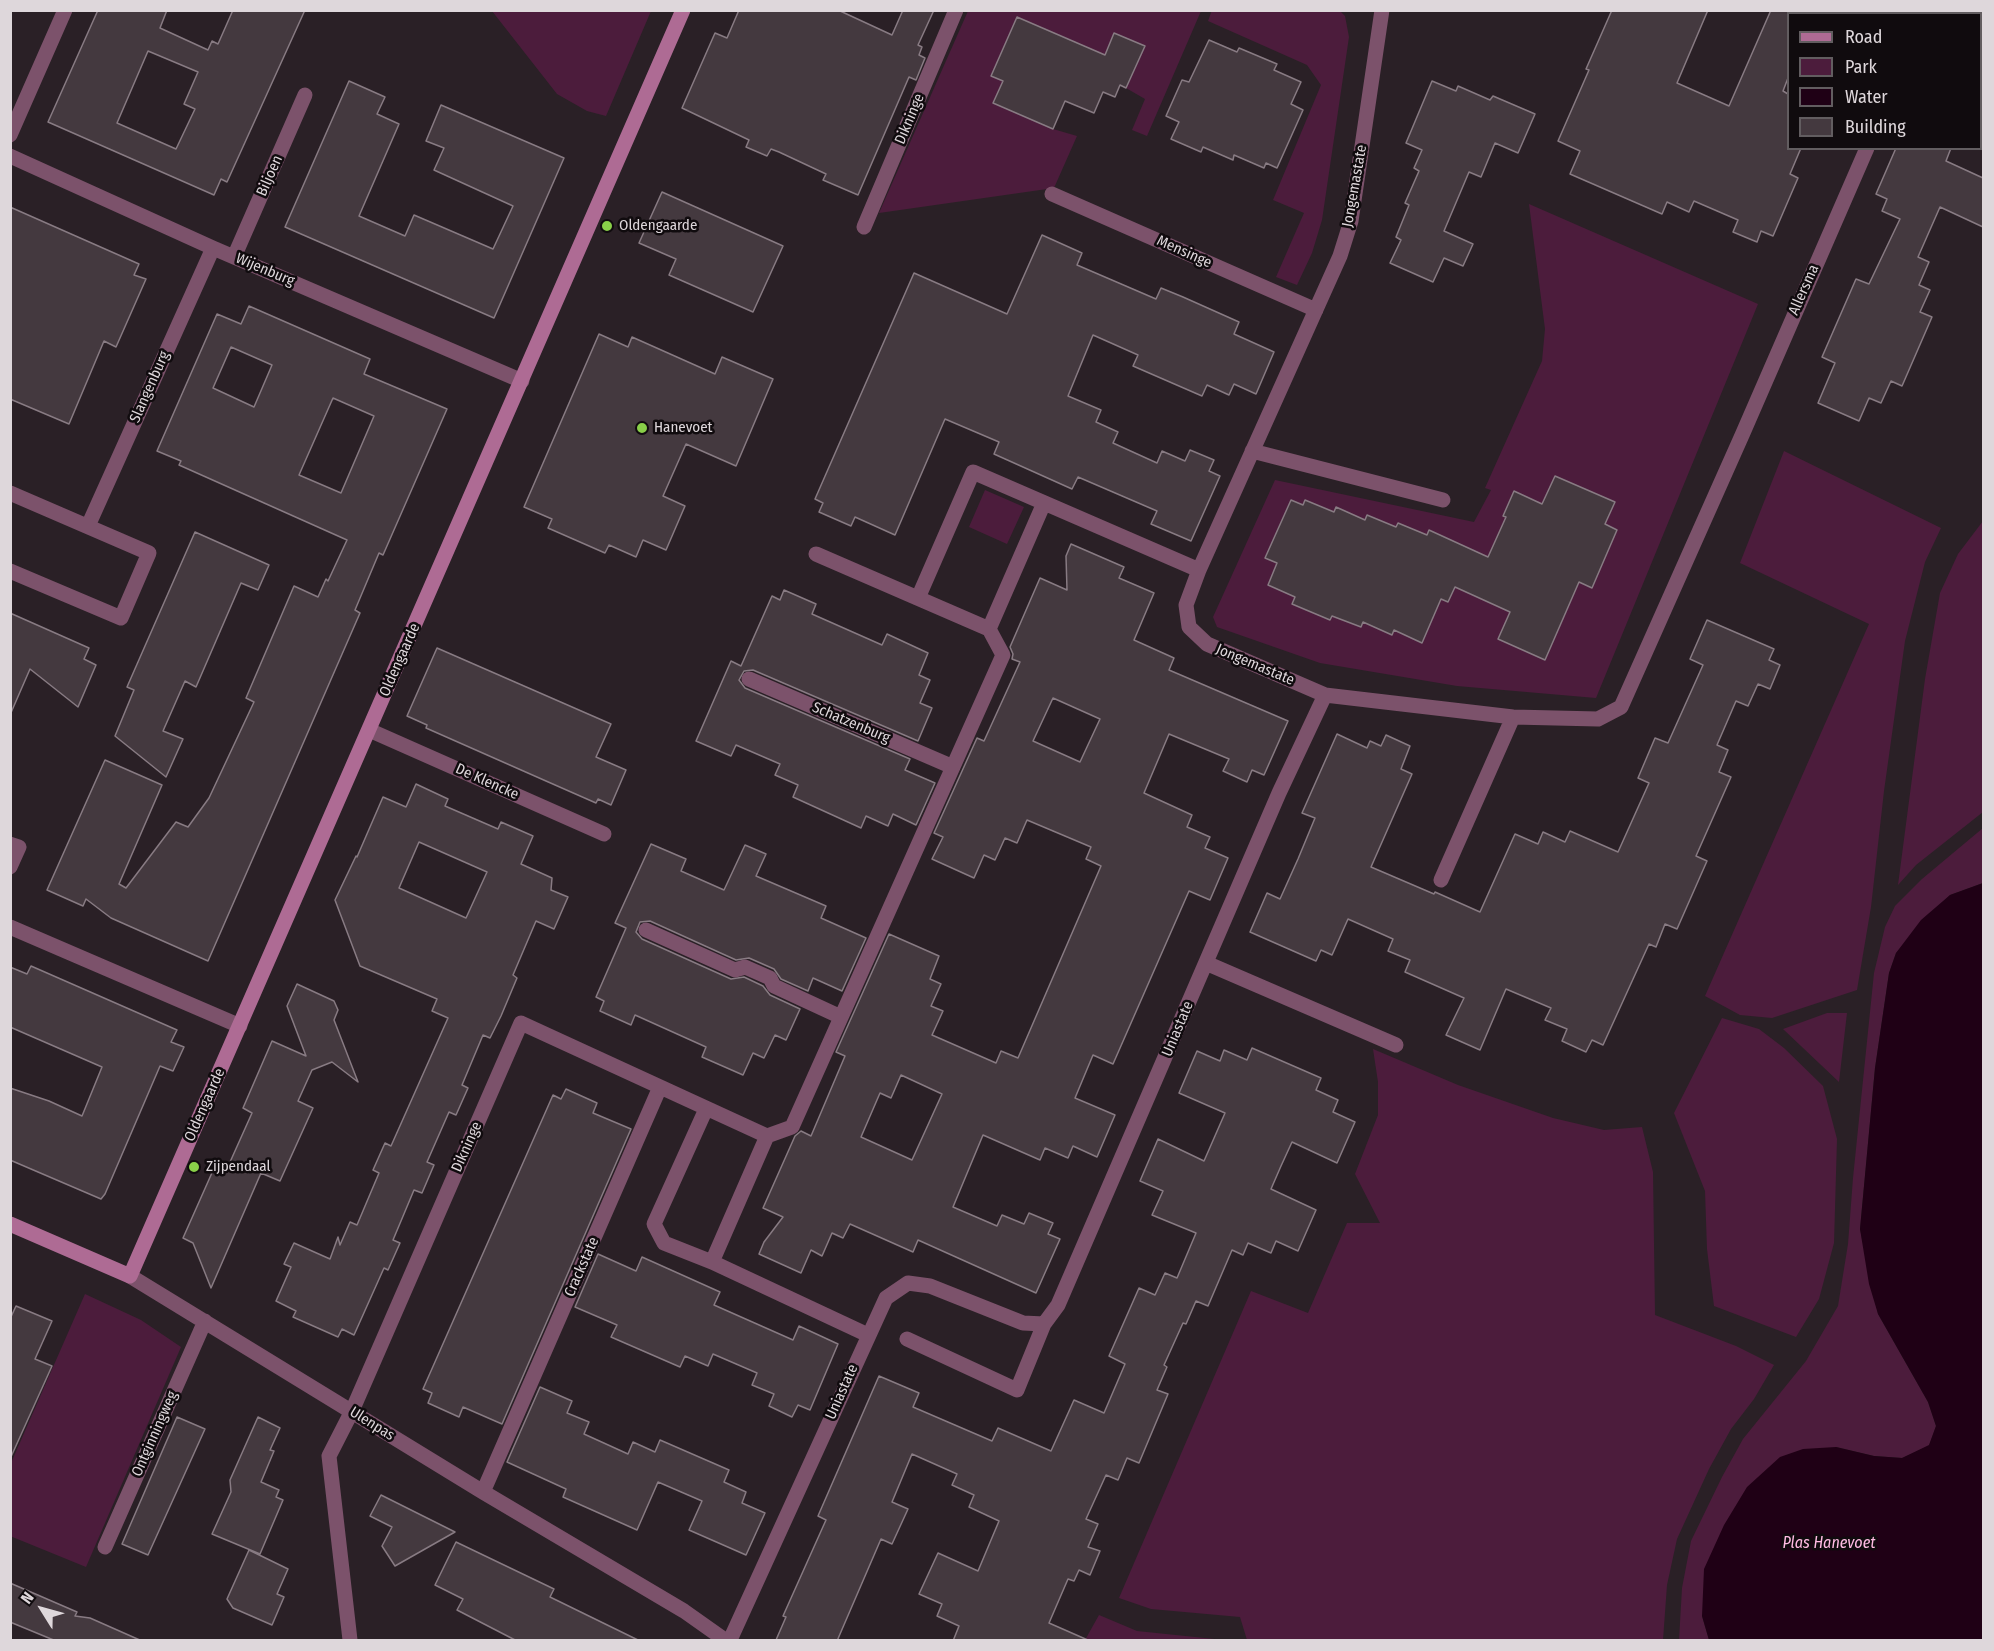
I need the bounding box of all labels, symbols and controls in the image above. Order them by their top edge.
legend [1787,12,1982,150]
text: Road [1845,26,1882,48]
text: Park [1845,56,1877,78]
text: Water [1845,86,1888,108]
street label: Dikninge [891,91,929,147]
text: Building [1845,116,1906,138]
street label: Jongemastate [1339,143,1371,229]
street label: Biljoen [253,153,287,199]
place label: Oldengaarde [619,217,697,235]
marker: Oldengaarde [600,219,614,233]
street label: Mensinge [1154,232,1214,272]
street label: Wijenburg [233,250,297,290]
street label: Allersma [1785,262,1823,318]
street label: Slangenburg [126,348,174,426]
place label: Hanevoet [654,419,713,437]
marker: Hanevoet [635,421,649,435]
street label: Oldengaarde [376,621,424,699]
street label: Jongemastate [1213,640,1297,690]
street label: Schatzenburg [809,698,893,748]
street label: De Klencke [453,760,521,804]
street label: Uniastate [1158,999,1198,1059]
street label: Oldengaarde [181,1066,229,1144]
street label: Dikninge [448,1119,486,1175]
place label: Zijpendaal [206,1158,270,1176]
marker: Zijpendaal [187,1160,201,1174]
street label: Crackstate [561,1234,603,1300]
street label: Uniastate [822,1362,862,1422]
street label: Ontginningweg [128,1388,182,1480]
street label: Ulenpas [346,1403,398,1445]
water label: Plas Hanevoet [1782,1534,1876,1554]
north arrow [12,1579,72,1639]
text: N [17,1588,38,1607]

